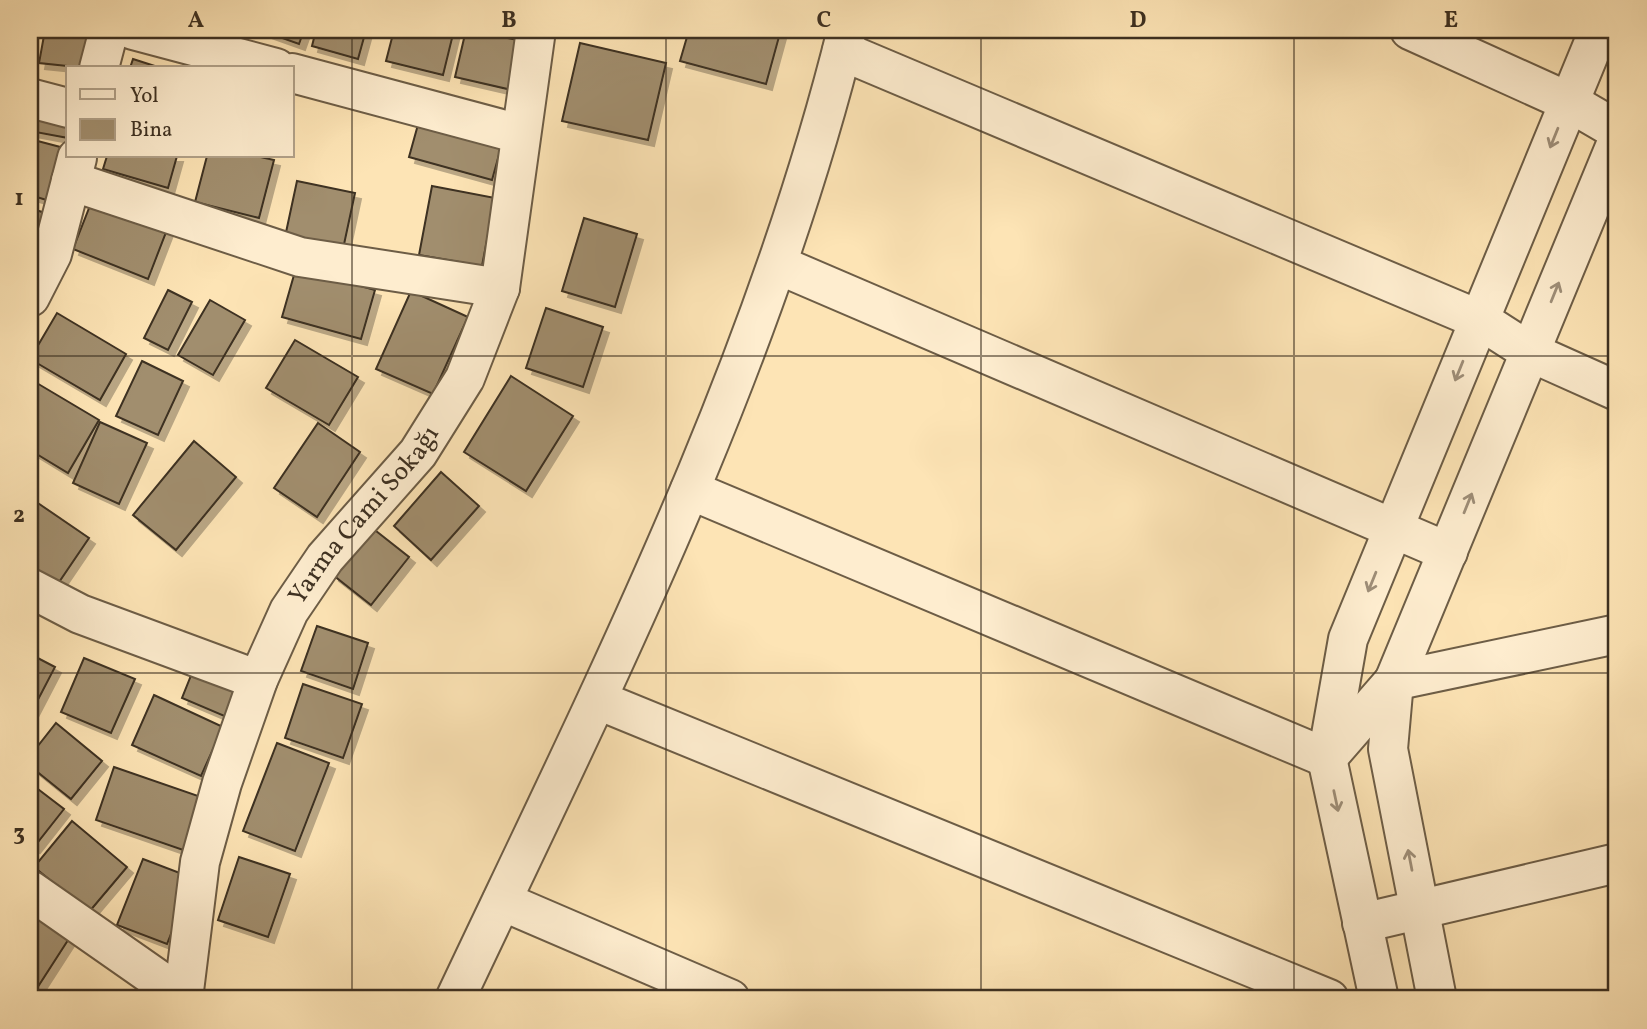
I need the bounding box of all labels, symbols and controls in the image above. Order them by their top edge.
text: A [188,5,204,37]
text: B [501,5,517,37]
text: C [817,5,831,37]
text: D [1130,5,1147,37]
text: E [1444,5,1458,37]
legend [66,66,294,158]
text: Yol [130,82,159,111]
text: Bina [130,116,172,145]
one-way arrow [1547,127,1560,148]
text: 1 [14,183,24,215]
one-way arrow [1549,282,1562,304]
one-way arrow [1451,360,1464,382]
street label: Yarma Cami Sokağı [280,419,449,612]
one-way arrow [1463,492,1476,514]
text: 2 [13,500,25,532]
one-way arrow [1365,570,1378,592]
one-way arrow [1330,789,1344,812]
text: 3 [13,818,25,850]
one-way arrow [1402,849,1416,872]

